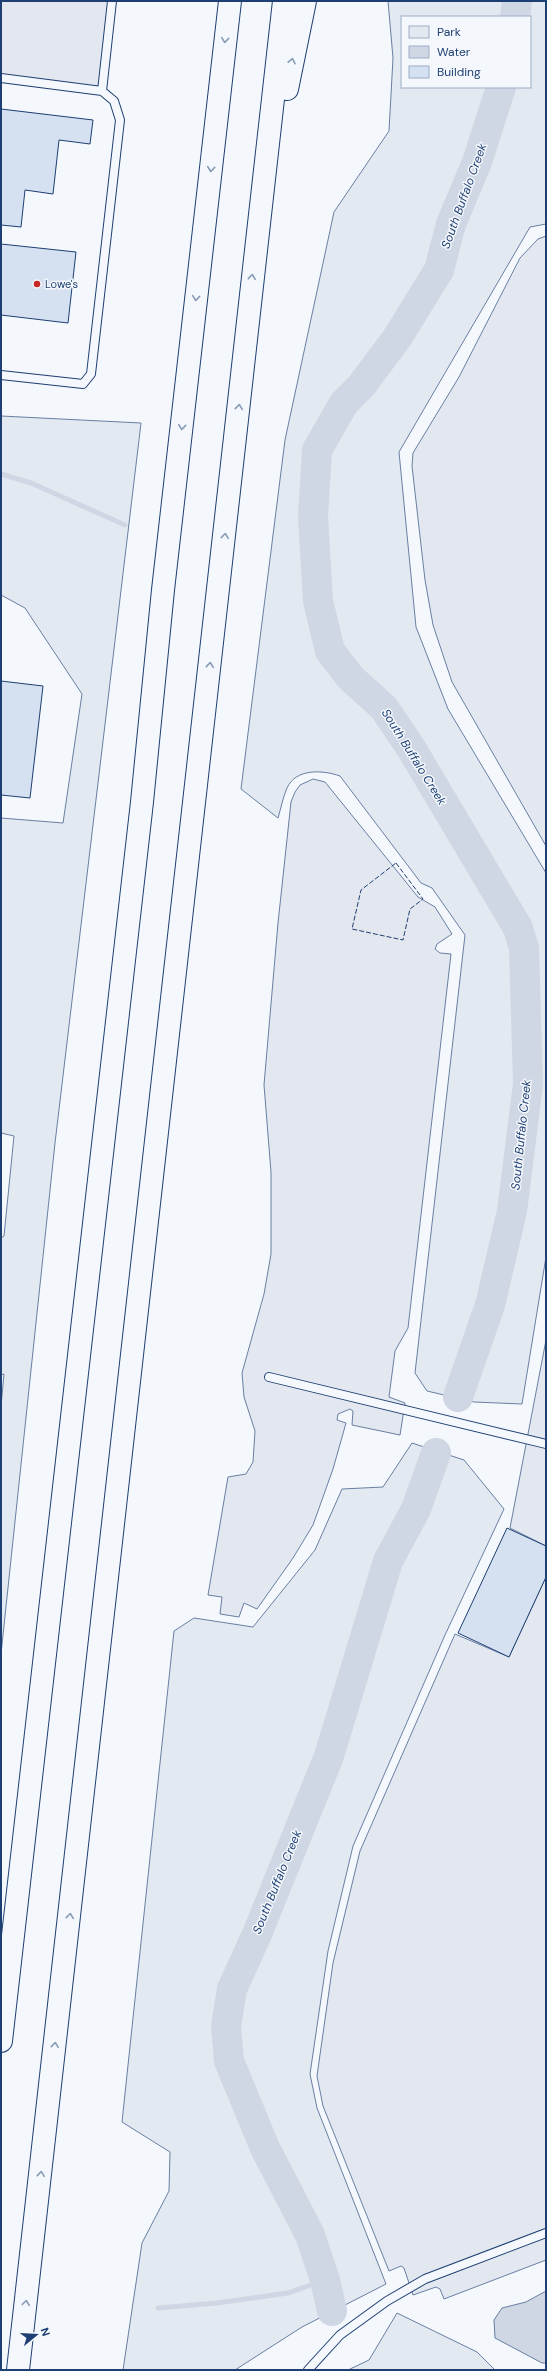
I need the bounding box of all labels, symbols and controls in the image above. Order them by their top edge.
legend [401,16,531,88]
text: Park [437,24,461,40]
one-way arrow [221,37,230,43]
text: Water [437,44,471,60]
one-way arrow [288,58,296,65]
text: Building [437,64,481,80]
water label: South Buffalo Creek [438,140,491,251]
one-way arrow [207,166,216,172]
one-way arrow [247,274,256,280]
place label: Lowe's [45,277,78,291]
marker: Lowe's [32,279,42,289]
one-way arrow [192,295,201,301]
one-way arrow [234,404,243,410]
one-way arrow [177,424,186,430]
one-way arrow [220,533,229,539]
one-way arrow [206,662,215,668]
water label: South Buffalo Creek [378,706,451,809]
water label: South Buffalo Creek [507,1078,535,1191]
water label: South Buffalo Creek [249,1827,305,1936]
one-way arrow [65,1913,74,1919]
one-way arrow [51,2042,60,2048]
one-way arrow [36,2171,45,2177]
one-way arrow [21,2300,30,2307]
north arrow [16,2315,56,2355]
text: N [38,2326,53,2338]

